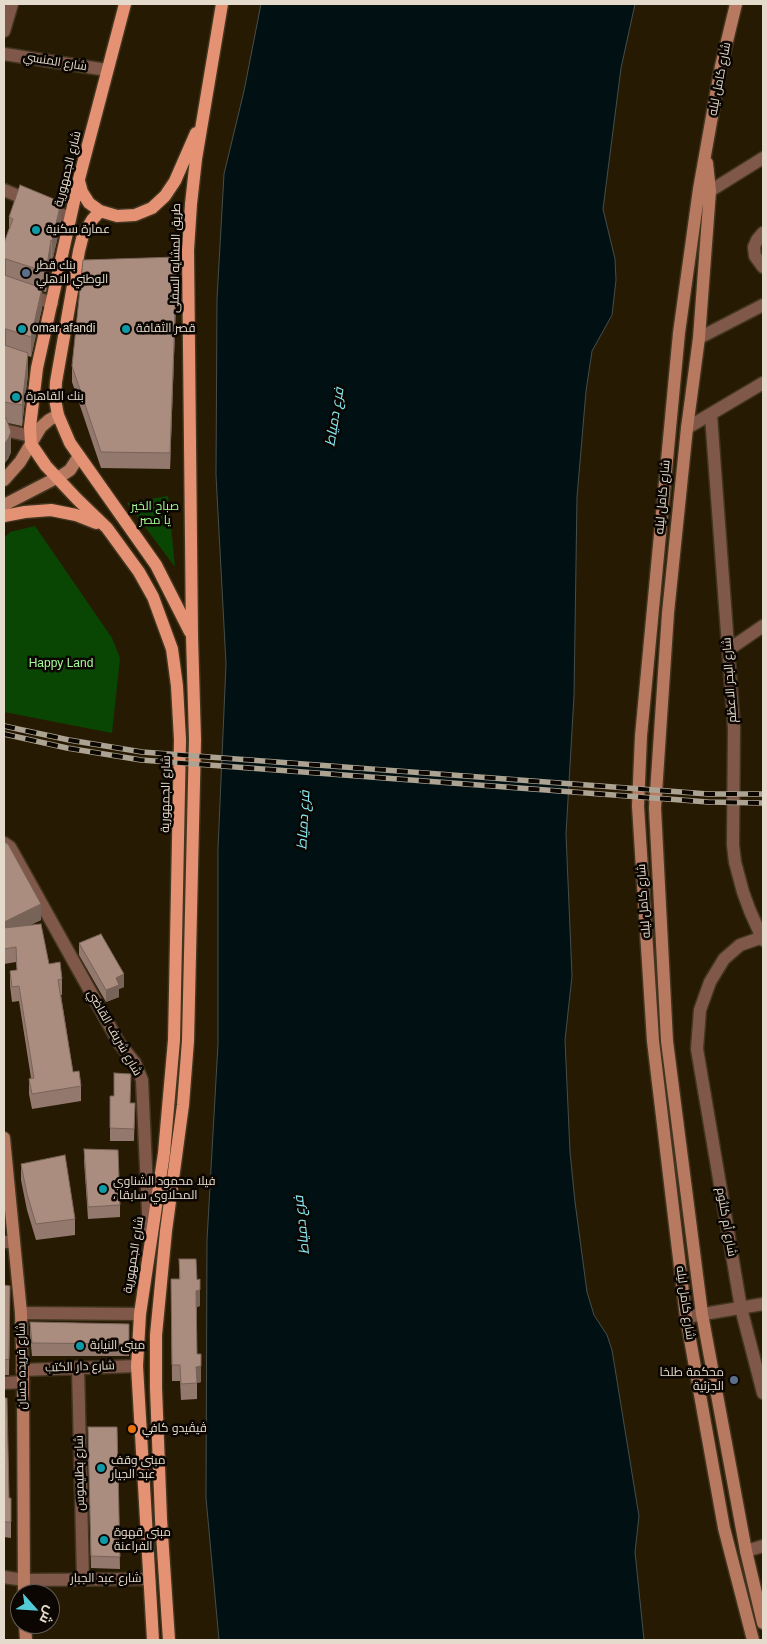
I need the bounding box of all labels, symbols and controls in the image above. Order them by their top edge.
street label: شارع كامل ليله [706,41,734,117]
street label: شارع المنسي [22,50,88,74]
street label: شارع الجمهورية [52,130,84,208]
street label: طريق المشايه السفلى [168,203,184,313]
place label: عمارة سكنية [46,223,110,237]
marker: عمارة سكنية [30,224,42,236]
place label: بنك قطر الوطني الاهلي [36,259,108,287]
marker: بنك قطر الوطني الاهلي [20,267,32,279]
place label: omar afandi [32,322,95,336]
place label: قصر الثقافة [136,322,196,336]
marker: omar afandi [16,323,28,335]
marker: قصر الثقافة [120,323,132,335]
water label: فرع دمياط [322,387,348,447]
place label: بنك القاهرة [26,390,84,404]
marker: بنك القاهرة [10,391,22,403]
street label: شارع كامل ليله [653,459,673,535]
park label: صباح الخير يا مصر [131,500,179,528]
street label: شارع البحر الاعظم [720,637,740,723]
park label: Happy Land [29,657,93,671]
street label: شارع الجمهورية [158,755,174,833]
water label: فرع دمياط [294,790,314,850]
street label: شارع كامل ليله [634,863,654,939]
street label: شارع شريف القاضي [84,987,144,1079]
place label: فيلا محمود الشناوي ، المحلاوي سابقا [113,1175,216,1203]
marker: فيلا محمود الشناوي ، المحلاوي سابقا [97,1183,109,1195]
street label: شارع أم كلثوم [713,1186,739,1258]
water label: فرع دمياط [291,1195,313,1255]
street label: شارع الجمهورية [121,1216,147,1294]
street label: شارع كامل ليله [673,1265,697,1341]
street label: شارع فريده حسان [14,1322,30,1410]
place label: مبنى النيابة [90,1339,145,1353]
marker: مبنى النيابة [74,1340,86,1352]
street label: شارع دار الكتب [45,1359,115,1375]
place label: محكمة طلخا الجزئية [659,1366,724,1394]
marker: محكمة طلخا الجزئية [728,1374,740,1386]
place label: ڤيڤيدو كافي [142,1422,207,1436]
marker: ڤيڤيدو كافي [126,1423,138,1435]
street label: شارع بطليموس [72,1435,88,1511]
place label: مبنى وقف عبد الجيار [111,1454,165,1482]
marker: مبنى وقف عبد الجيار [95,1462,107,1474]
place label: مبنى قهوة الفراعنة [114,1526,171,1554]
marker: مبنى قهوة الفراعنة [98,1534,110,1546]
street label: شارع عبد الجبار [71,1572,141,1586]
north arrow [10,1584,60,1634]
text: ش [36,1604,59,1627]

